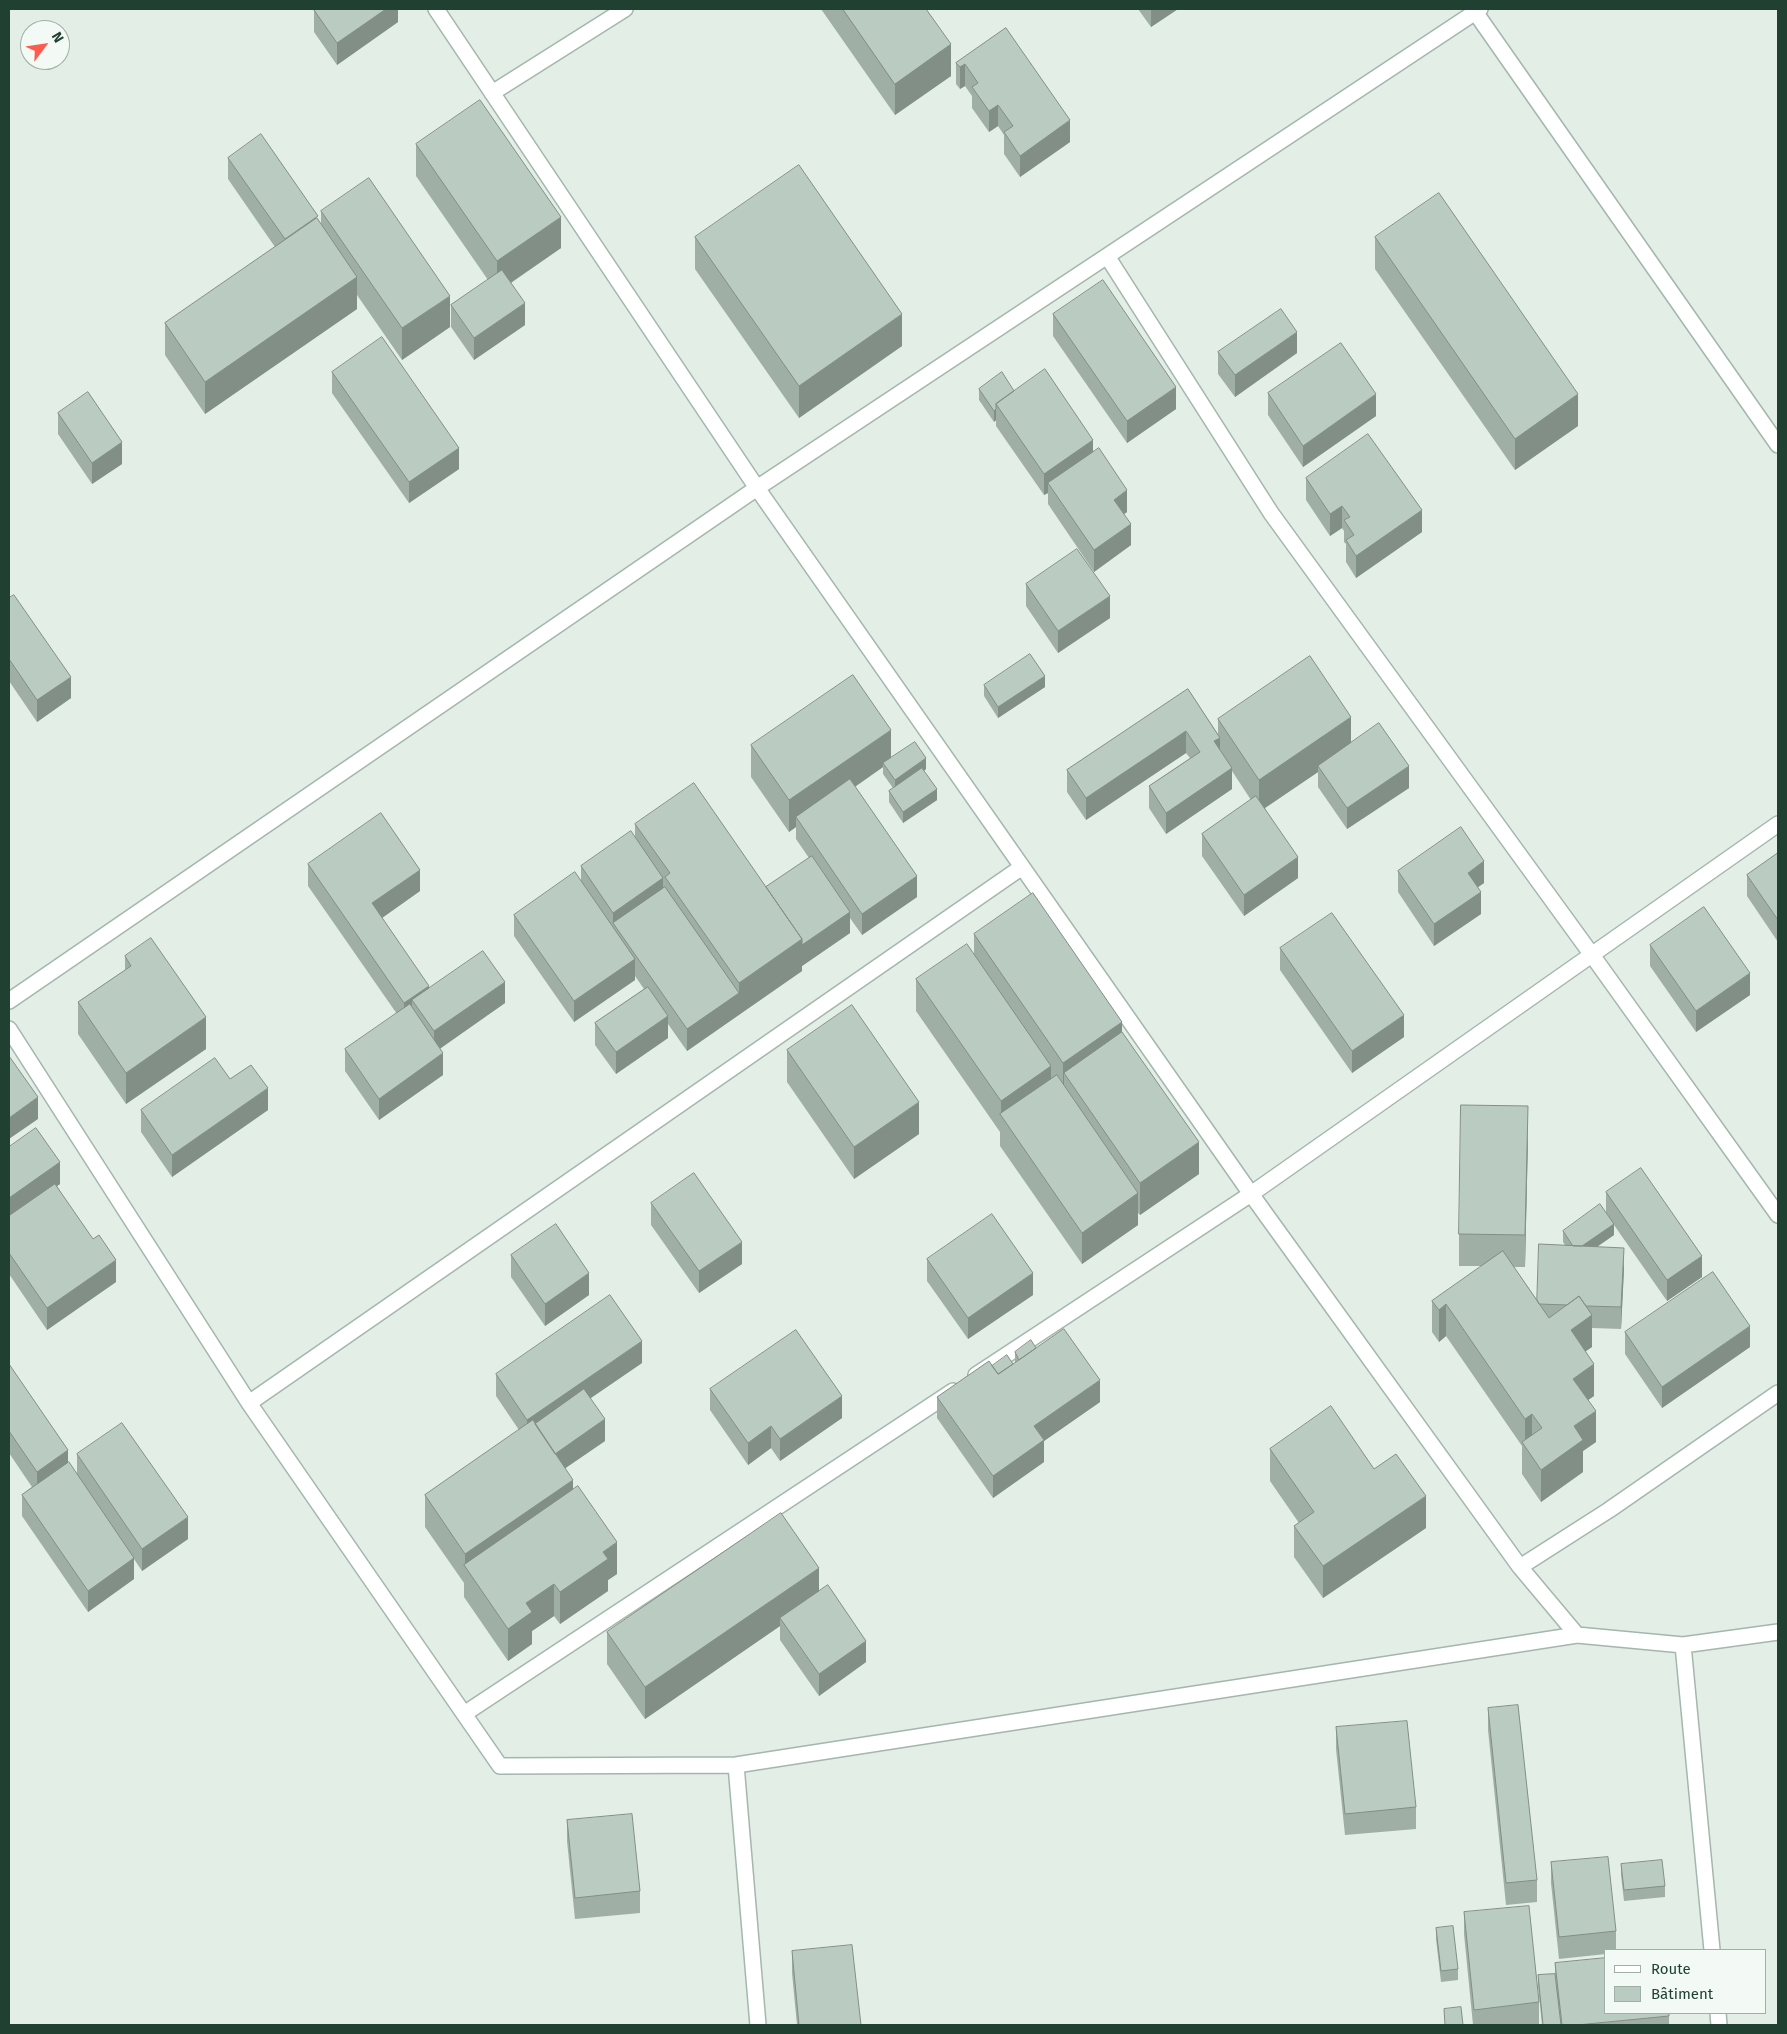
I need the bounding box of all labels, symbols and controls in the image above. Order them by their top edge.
north arrow [20,20,70,70]
text: N [48,29,67,46]
legend [1604,1949,1767,2014]
text: Route [1651,1960,1691,1978]
text: Bâtiment [1651,1985,1713,2003]

